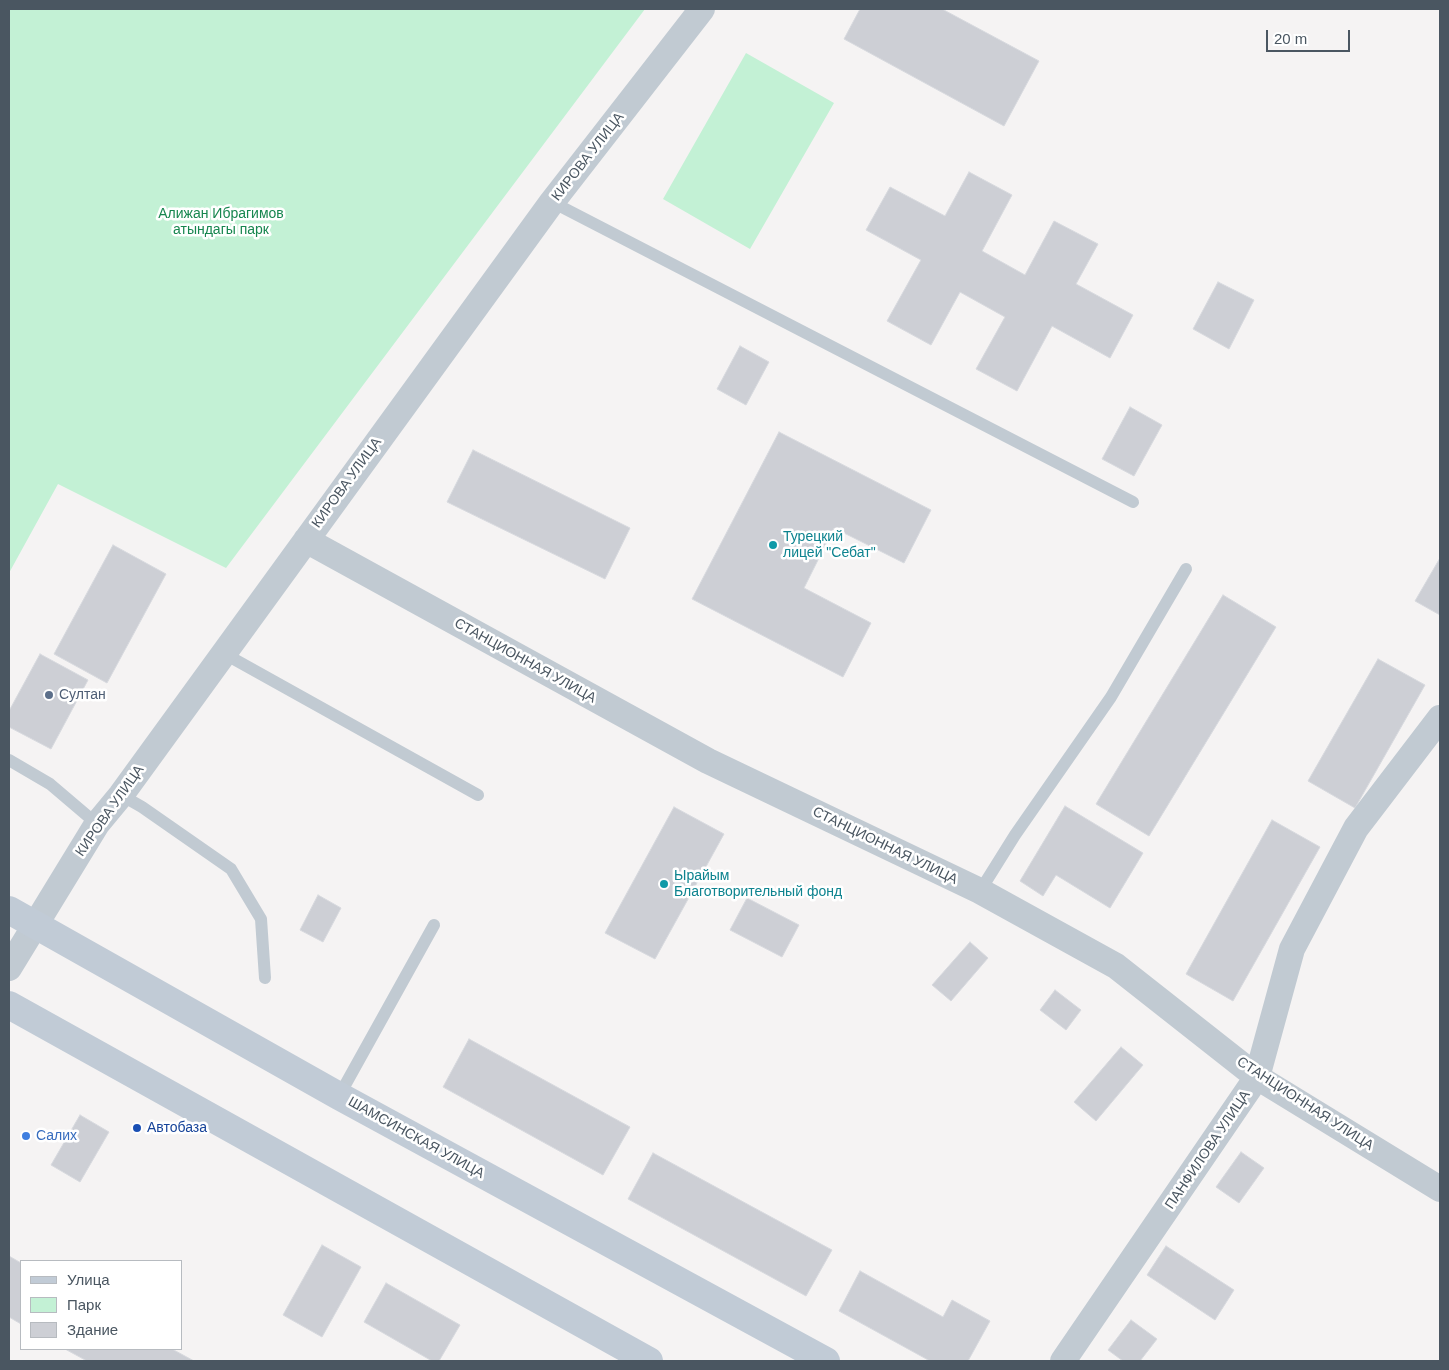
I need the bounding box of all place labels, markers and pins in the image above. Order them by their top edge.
place label: Турецкий лицей "Себат" [783,529,876,562]
marker: Турецкий лицей "Себат" [767,539,779,551]
place label: Султан [59,687,106,703]
marker: Султан [43,689,55,701]
place label: Ырайым Благотворительный фонд [674,868,842,900]
marker: Ырайым Благотворительный фонд [658,878,670,890]
place label: Автобаза [147,1120,207,1136]
marker: Автобаза [131,1122,143,1134]
place label: Салих [36,1128,77,1144]
marker: Салих [20,1130,32,1142]

